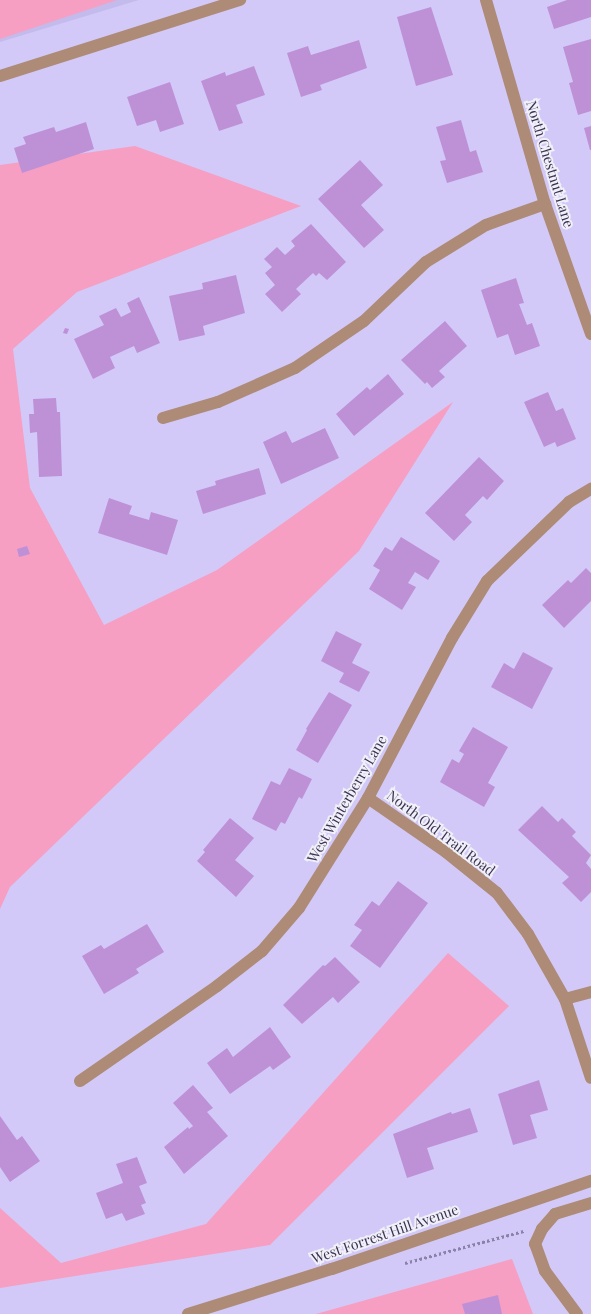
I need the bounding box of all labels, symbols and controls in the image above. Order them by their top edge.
street label: North Chestnut Lane [523,98,577,230]
street label: West Winterberry Lane [304,732,390,866]
street label: North Old Trail Road [384,787,498,879]
street label: West Forrest Hill Avenue [309,1201,461,1267]

